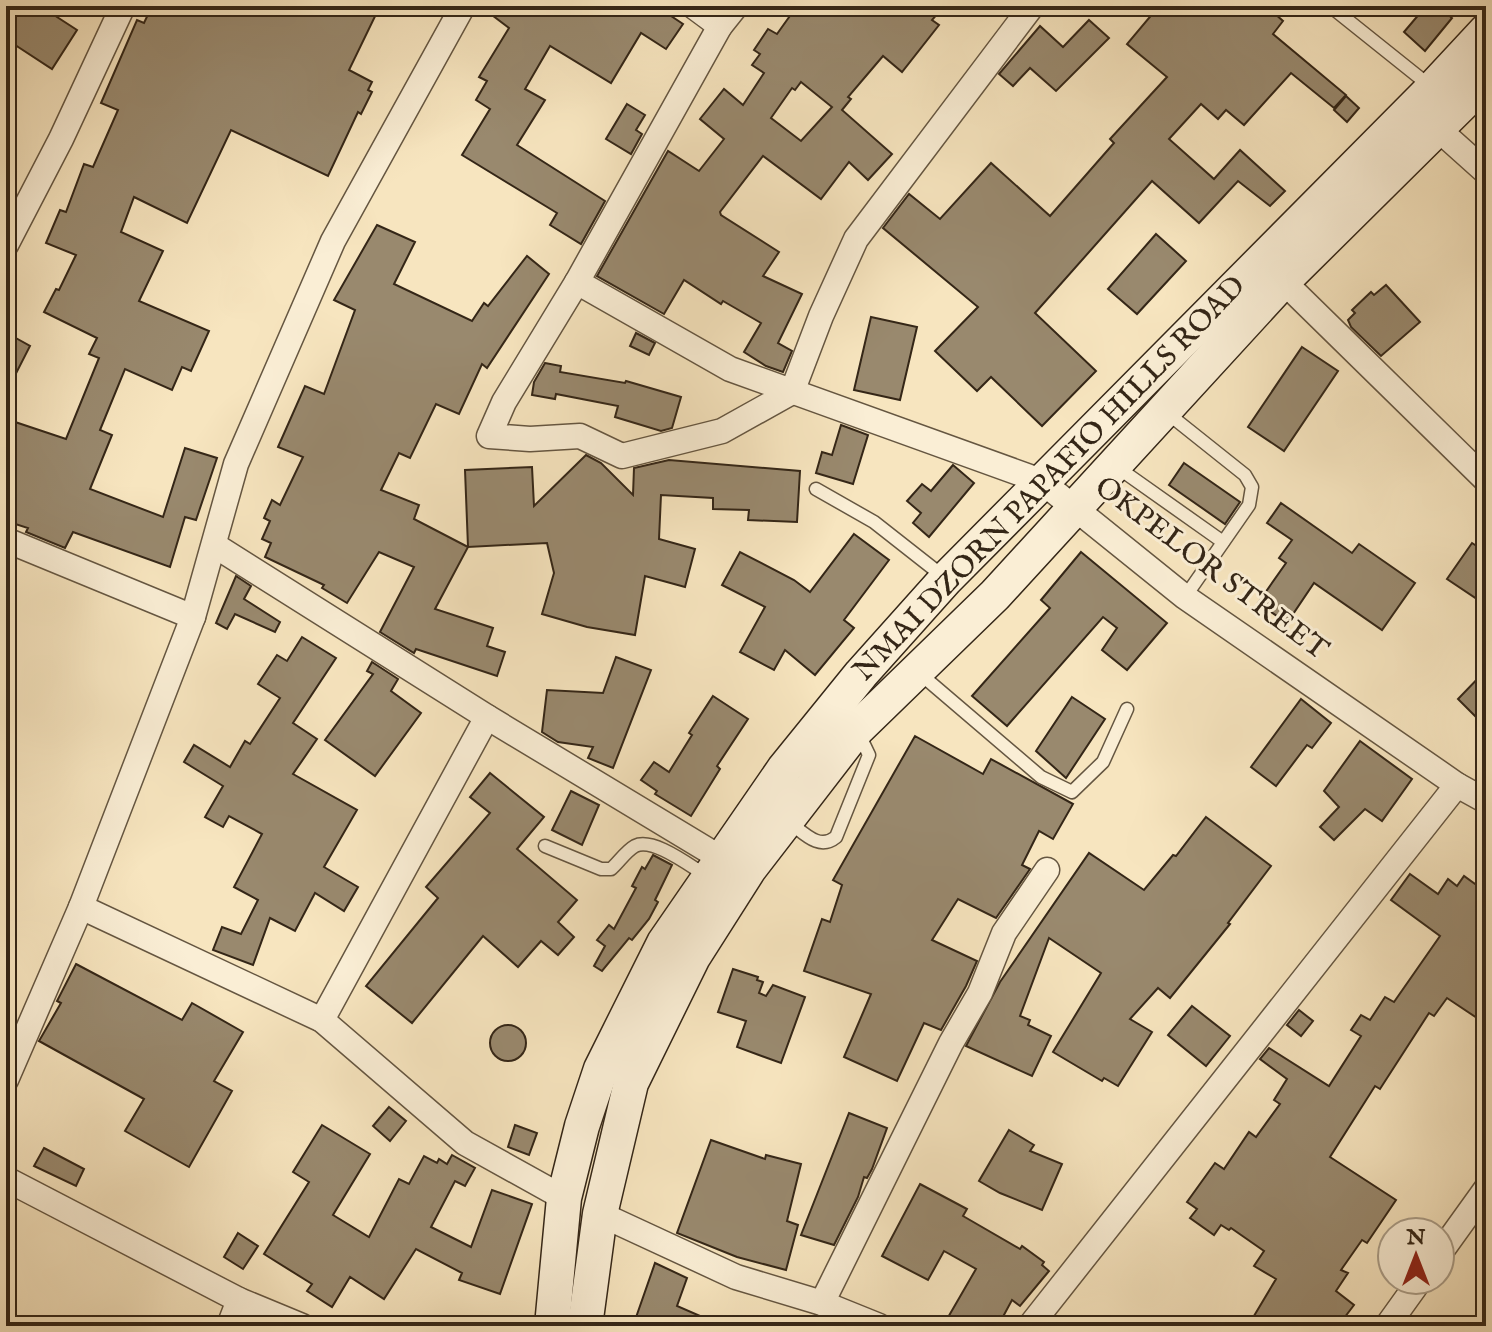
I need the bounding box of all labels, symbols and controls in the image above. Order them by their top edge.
street label: NMAI DZORN PAPAFIO HILLS ROAD [846,268,1254,690]
street label: OKPELOR STREET [1087,469,1335,669]
north arrow [1376,1216,1456,1296]
text: N [1405,1224,1426,1252]

